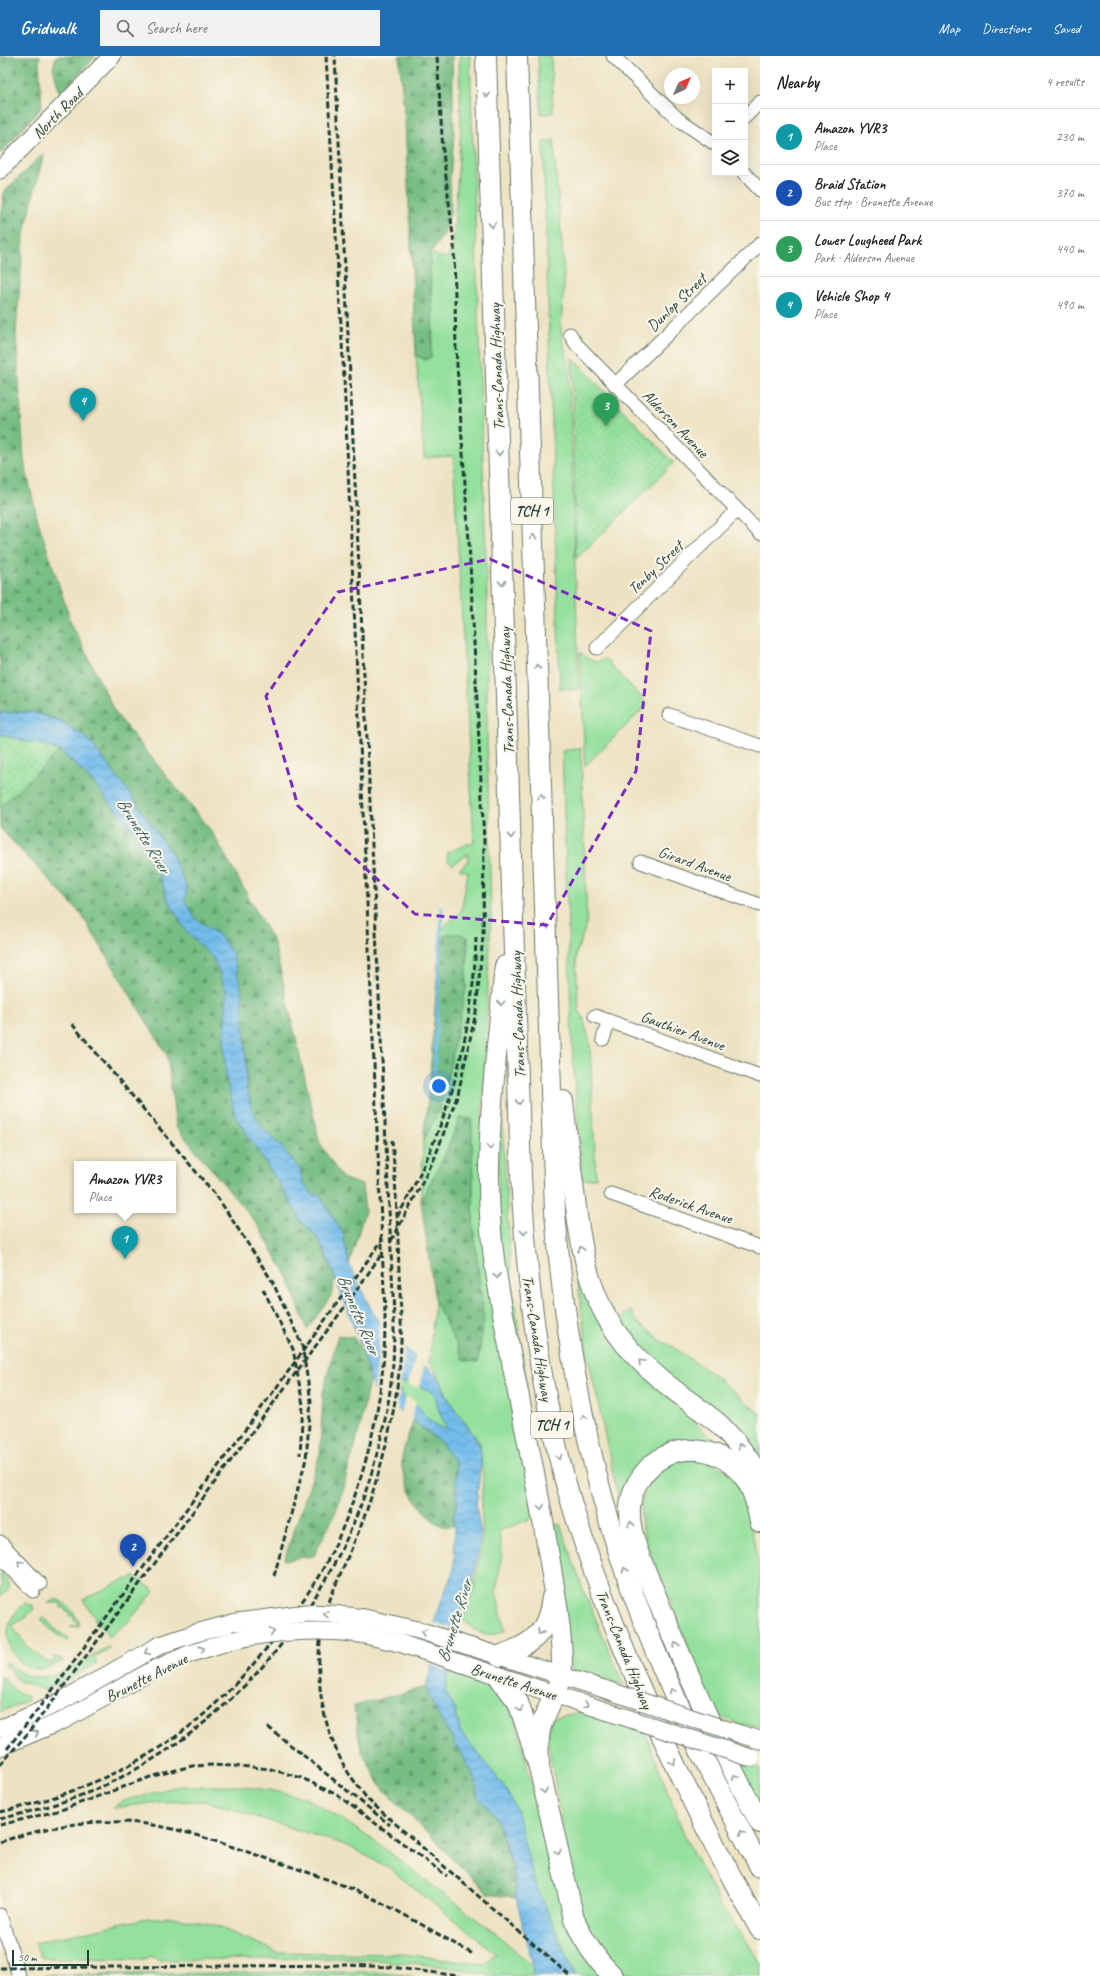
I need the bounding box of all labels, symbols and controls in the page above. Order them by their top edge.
search box [100,10,380,46]
text: Gridwalk [20,16,76,40]
icon: search [114,17,136,39]
text: Search here [146,19,207,38]
text: Map [939,20,960,37]
text: Directions [982,20,1031,37]
text: Saved [1053,20,1080,37]
north arrow [664,68,700,104]
map controls [712,68,748,176]
button: + [712,68,748,104]
text: Nearby [776,72,819,93]
text: 4 results [1046,74,1084,90]
street label: North Road [28,82,89,143]
one-way arrow [483,92,491,98]
button: − [712,104,748,140]
text: Amazon YVR3 [814,119,887,138]
text: 1 [786,129,792,145]
text: 230 m [1056,129,1084,145]
text: Place [814,138,837,154]
button: layers [712,140,748,176]
text: Braid Station [814,175,885,194]
text: 2 [786,185,792,201]
text: 370 m [1056,185,1084,201]
text: Bus stop · Brunette Avenue [814,194,932,210]
one-way arrow [487,222,496,228]
text: Lower Lougheed Park [814,231,921,250]
text: 3 [786,241,792,257]
text: 440 m [1056,241,1084,257]
text: Park · Alderson Avenue [814,250,914,266]
street label: Dunlop Street [643,267,713,336]
text: Vehicle Shop 4 [814,287,889,306]
text: 4 [786,297,792,313]
text: 490 m [1056,297,1084,313]
street label: Trans-Canada Highway [485,302,509,431]
text: Place [814,306,837,322]
street label: Alderson Avenue [638,386,714,463]
pin: 4 [70,388,96,421]
pin: 3 [593,393,619,426]
one-way arrow [495,450,503,456]
road number: TCH 1 [511,498,553,524]
one-way arrow [528,534,537,540]
street label: Tenby Street [624,535,689,599]
one-way arrow [498,580,507,586]
street label: Trans-Canada Highway [495,626,519,755]
one-way arrow [533,664,541,670]
water label: Brunette River [112,794,176,879]
one-way arrow [537,794,545,800]
one-way arrow [507,833,516,839]
street label: Girard Avenue [656,842,735,887]
one-way arrow [541,924,549,930]
street label: Trans-Canada Highway [506,950,530,1079]
one-way arrow [497,1000,506,1006]
street label: Gauthier Avenue [638,1007,729,1056]
your location [429,1076,449,1096]
one-way arrow [515,1099,523,1105]
one-way arrow [486,1144,495,1150]
popup [74,1161,176,1213]
text: Amazon YVR3 [89,1170,161,1189]
street label: Roderick Avenue [646,1181,737,1229]
text: Place [89,1189,112,1205]
pin: 1 [112,1226,138,1259]
one-way arrow [520,1229,529,1235]
one-way arrow [578,1246,586,1252]
water label: Brunette River [332,1271,386,1360]
one-way arrow [492,1273,501,1280]
street label: Trans-Canada Highway [517,1274,557,1404]
one-way arrow [638,1359,646,1367]
road number: TCH 1 [531,1412,573,1438]
one-way arrow [580,1414,588,1421]
one-way arrow [737,1443,744,1451]
one-way arrow [555,1453,563,1460]
one-way arrow [536,1504,545,1510]
one-way arrow [628,1520,636,1527]
pin: 2 [120,1534,146,1567]
one-way arrow [17,1560,25,1568]
one-way arrow [621,1566,630,1573]
water label: Brunette River [432,1575,478,1665]
street label: Trans-Canada Highway [591,1587,658,1713]
one-way arrow [323,1610,329,1618]
one-way arrow [538,1627,545,1634]
one-way arrow [269,1628,276,1637]
one-way arrow [420,1628,427,1637]
one-way arrow [673,1642,681,1650]
one-way arrow [198,1646,205,1654]
one-way arrow [143,1647,151,1655]
street label: Brunette Avenue [102,1648,192,1707]
street label: Brunette Avenue [468,1659,561,1706]
one-way arrow [669,1687,677,1694]
one-way arrow [583,1700,590,1708]
one-way arrow [516,1706,524,1713]
one-way arrow [32,1730,40,1738]
one-way arrow [668,1757,676,1765]
one-way arrow [732,1773,740,1781]
one-way arrow [540,1787,548,1794]
one-way arrow [739,1830,746,1837]
one-way arrow [554,1849,562,1856]
scale bar [12,1948,89,1967]
text: 50 m [18,1950,37,1964]

